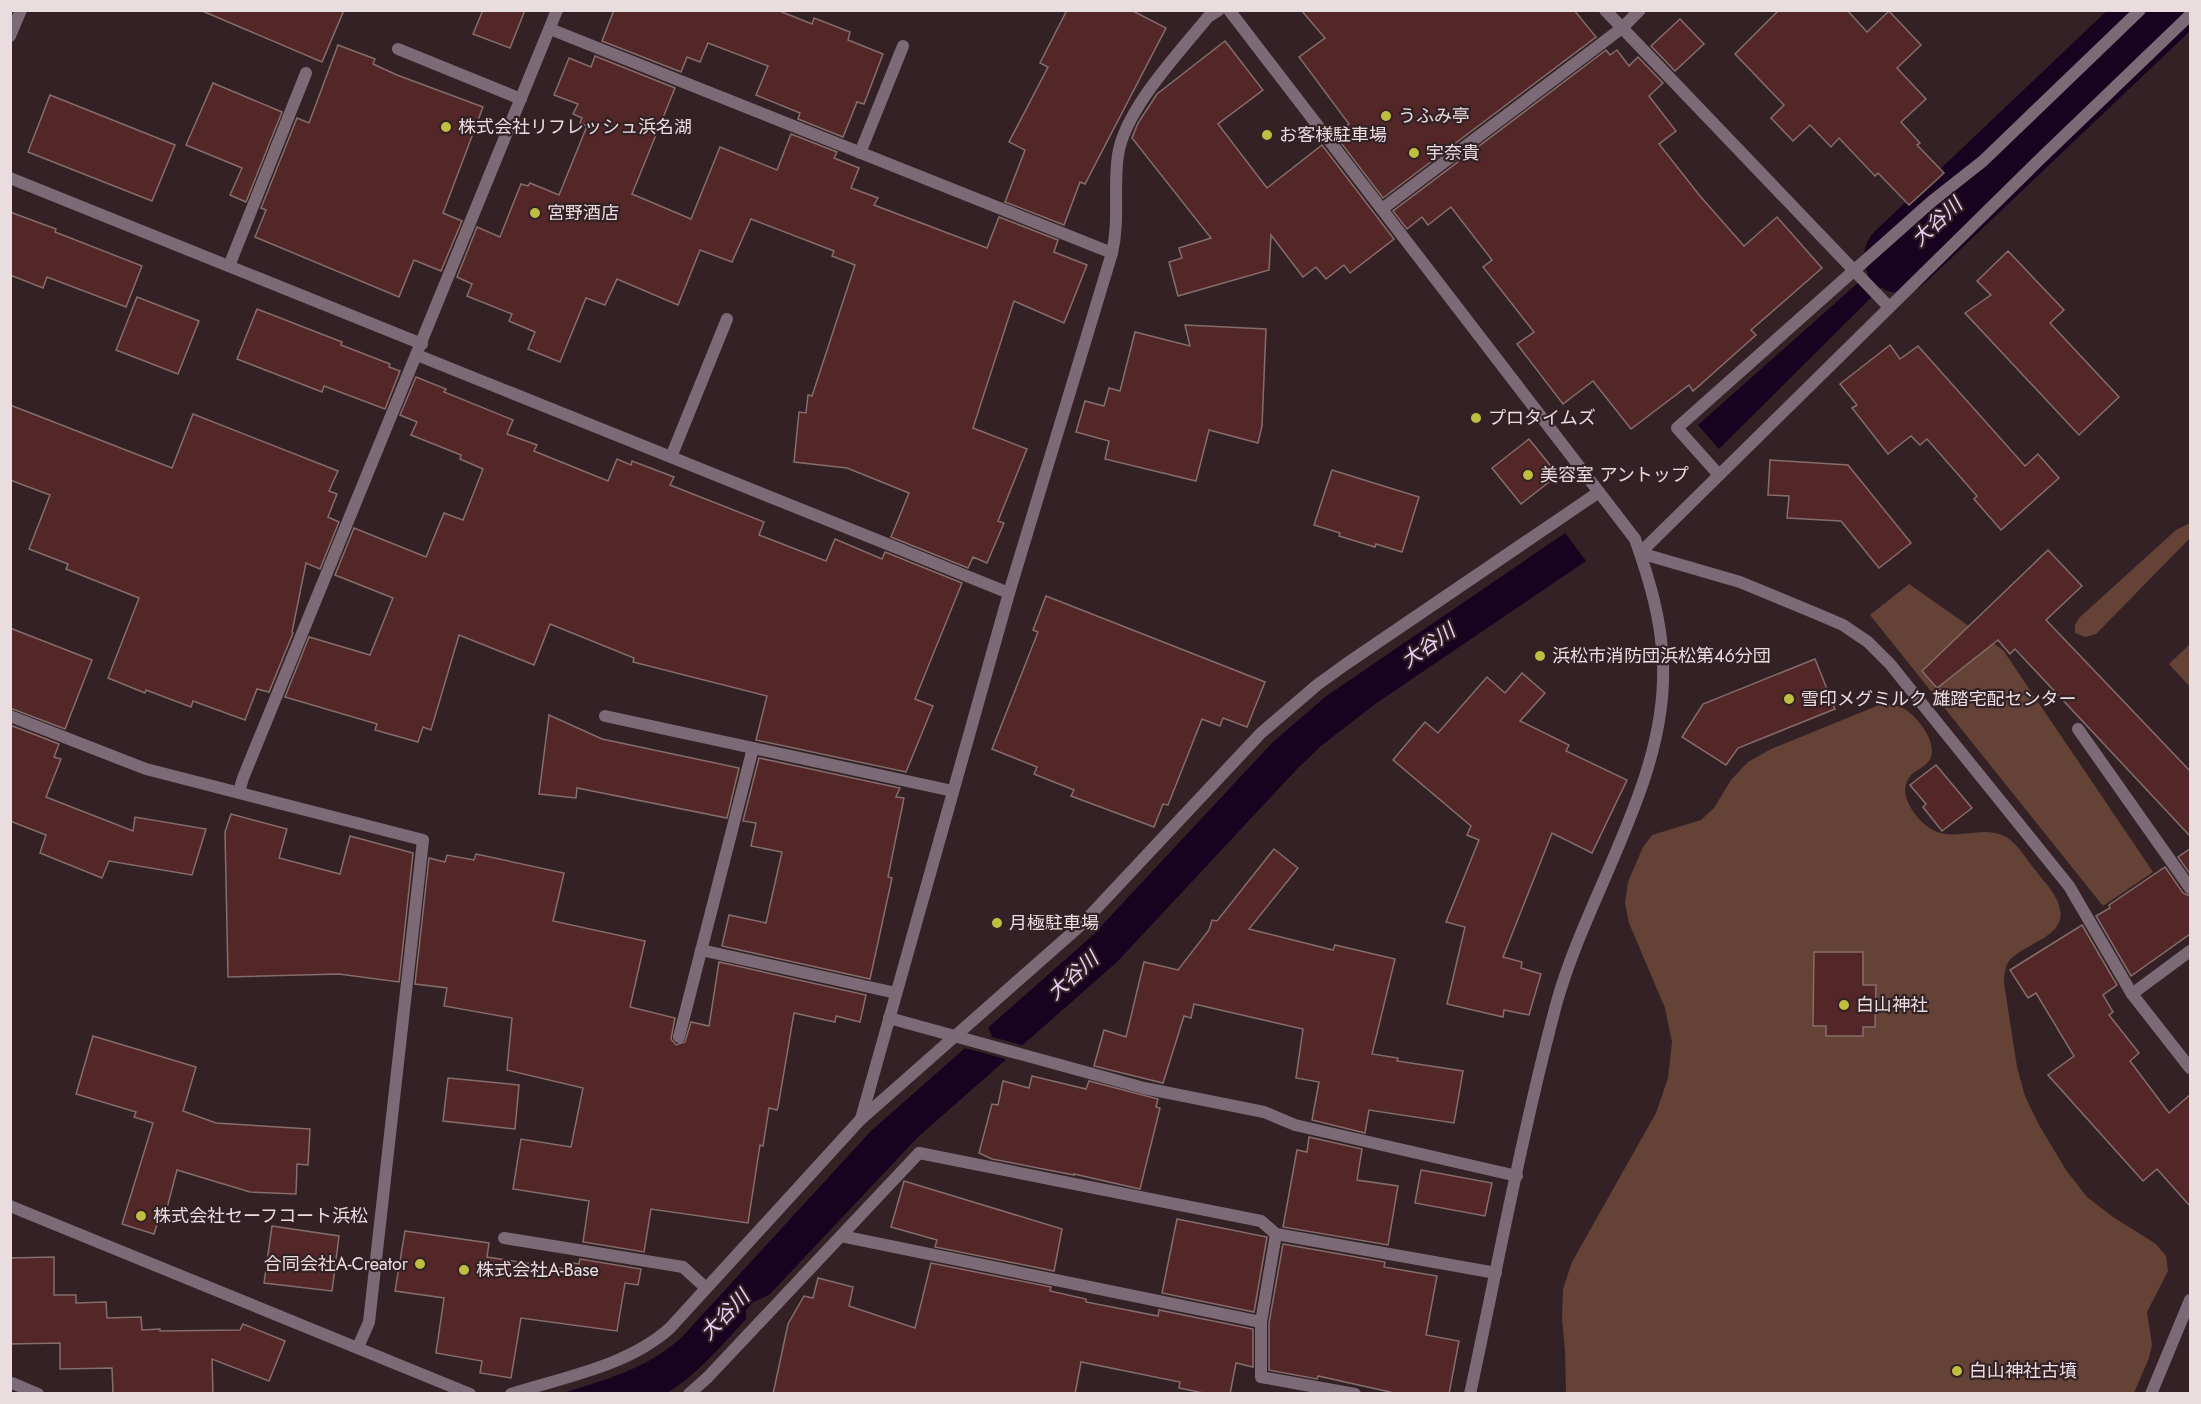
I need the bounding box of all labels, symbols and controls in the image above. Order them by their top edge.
place label: うふみ亭 [1398,103,1470,129]
marker: うふみ亭 [1379,109,1393,123]
place label: 株式会社リフレッシュ浜名湖 [458,114,692,140]
marker: 株式会社リフレッシュ浜名湖 [439,120,453,134]
place label: お客様駐車場 [1279,122,1387,148]
marker: お客様駐車場 [1260,128,1274,142]
place label: 宇奈貴 [1426,140,1480,166]
marker: 宇奈貴 [1407,146,1421,160]
water label: 大谷川 [1905,190,1970,253]
place label: 宮野酒店 [547,200,619,226]
marker: 宮野酒店 [528,206,542,220]
place label: プロタイムズ [1488,405,1596,431]
marker: プロタイムズ [1469,411,1483,425]
place label: 美容室 アントップ [1540,462,1689,488]
marker: 美容室 アントップ [1521,468,1535,482]
water label: 大谷川 [1395,616,1463,675]
place label: 浜松市消防団浜松第46分団 [1552,643,1771,669]
marker: 浜松市消防団浜松第46分団 [1533,649,1547,663]
place label: 雪印メグミルク 雄踏宅配センター [1801,686,2076,712]
marker: 雪印メグミルク 雄踏宅配センター [1782,692,1796,706]
place label: 月極駐車場 [1009,910,1099,936]
marker: 月極駐車場 [990,916,1004,930]
water label: 大谷川 [1041,944,1106,1007]
place label: 白山神社 [1856,992,1928,1018]
marker: 白山神社 [1837,998,1851,1012]
place label: 株式会社セーフコート浜松 [153,1203,368,1229]
marker: 株式会社セーフコート浜松 [134,1209,148,1223]
place label: 合同会社A-Creator [264,1251,409,1277]
marker: 合同会社A-Creator [413,1257,427,1271]
place label: 株式会社A-Base [476,1257,599,1283]
marker: 株式会社A-Base [457,1263,471,1277]
water label: 大谷川 [694,1282,758,1347]
place label: 白山神社古墳 [1969,1358,2077,1384]
marker: 白山神社古墳 [1950,1364,1964,1378]

